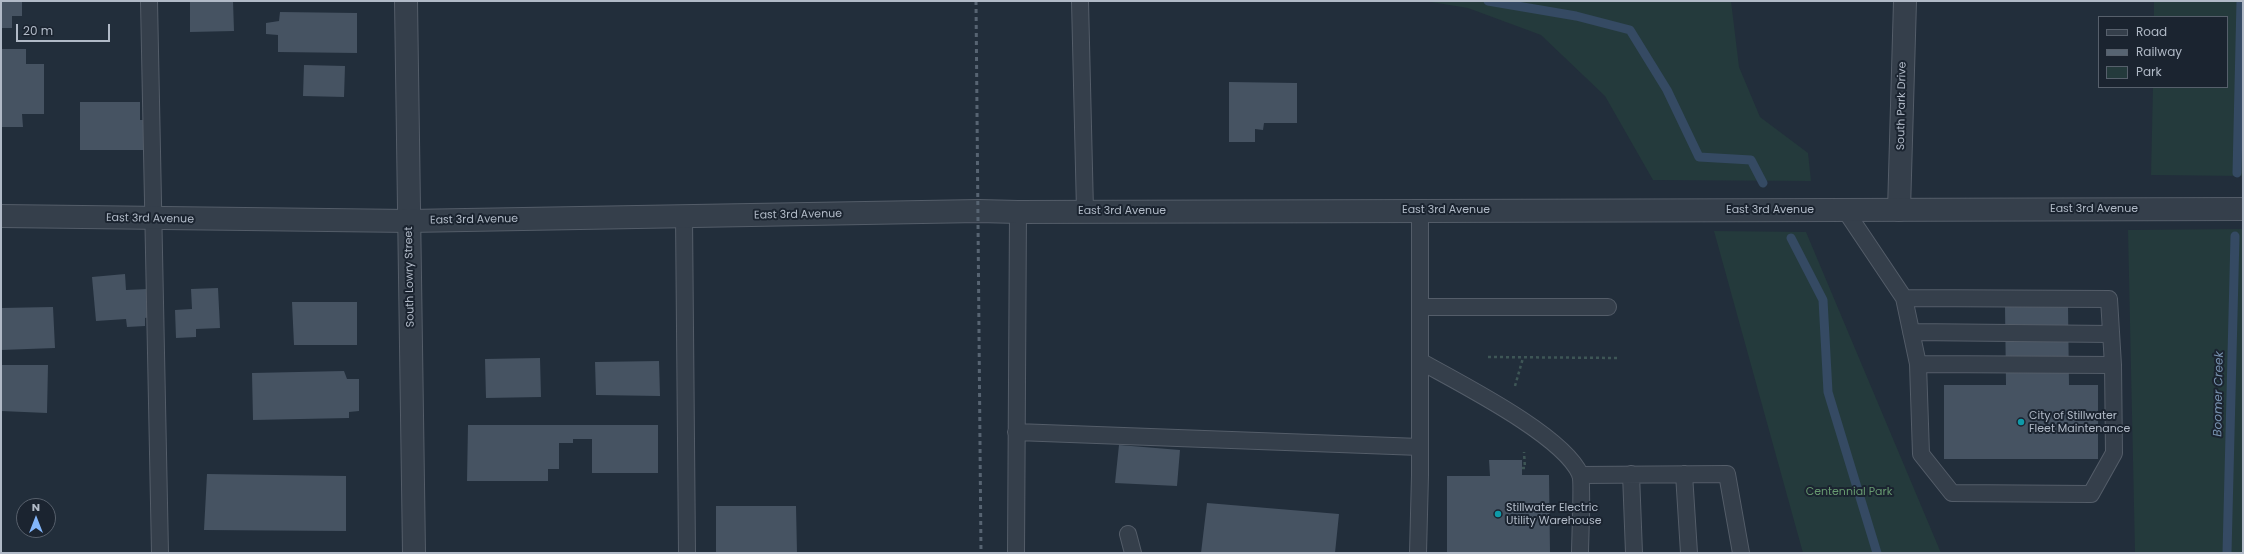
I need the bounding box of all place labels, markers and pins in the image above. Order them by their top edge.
place label: City of Stillwater Fleet Maintenance [2029,409,2130,435]
marker: City of Stillwater Fleet Maintenance [2016,417,2026,427]
place label: Stillwater Electric Utility Warehouse [1506,501,1601,527]
marker: Stillwater Electric Utility Warehouse [1493,509,1503,519]

